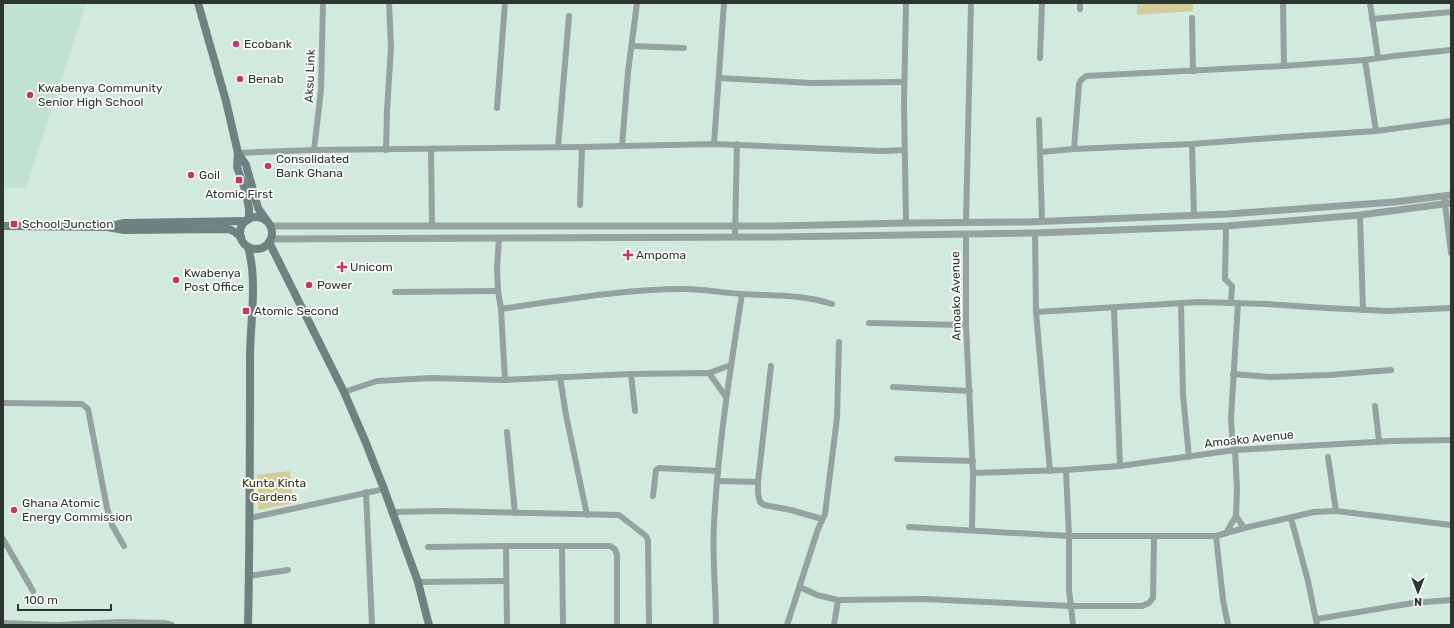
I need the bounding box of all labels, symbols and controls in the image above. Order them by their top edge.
place label: Ecobank [244,37,293,51]
marker: Ecobank [231,39,241,49]
street label: Aksu Link [302,48,318,103]
place label: Benab [248,72,284,86]
marker: Benab [235,74,245,84]
place label: Kwabenya Community Senior High School [38,81,163,109]
marker: Kwabenya Community Senior High School [25,90,35,100]
place label: Consolidated Bank Ghana [276,152,349,180]
marker: Consolidated Bank Ghana [263,161,273,171]
place label: Goil [199,168,220,182]
marker: Goil [186,170,196,180]
marker: Atomic First [234,175,244,185]
place label: Atomic First [205,187,273,201]
place label: School Junction [22,217,113,231]
marker: School Junction [9,219,19,229]
place label: Ampoma [636,248,686,262]
marker: Ampoma [623,250,633,260]
street label: Amoako Avenue [948,251,964,341]
place label: Unicom [350,260,393,274]
marker: Unicom [337,262,347,272]
place label: Kwabenya Post Office [184,266,244,294]
marker: Kwabenya Post Office [171,275,181,285]
place label: Power [317,278,353,292]
marker: Power [304,280,314,290]
place label: Atomic Second [254,304,339,318]
marker: Atomic Second [241,306,251,316]
street label: Amoako Avenue [1204,427,1295,451]
park label: Kunta Kinta Gardens [242,476,306,504]
place label: Ghana Atomic Energy Commission [22,496,133,524]
marker: Ghana Atomic Energy Commission [9,505,19,515]
north arrow [1398,572,1438,612]
scale bar [18,586,111,612]
text: 100 m [24,593,58,607]
text: N [1414,595,1422,608]

